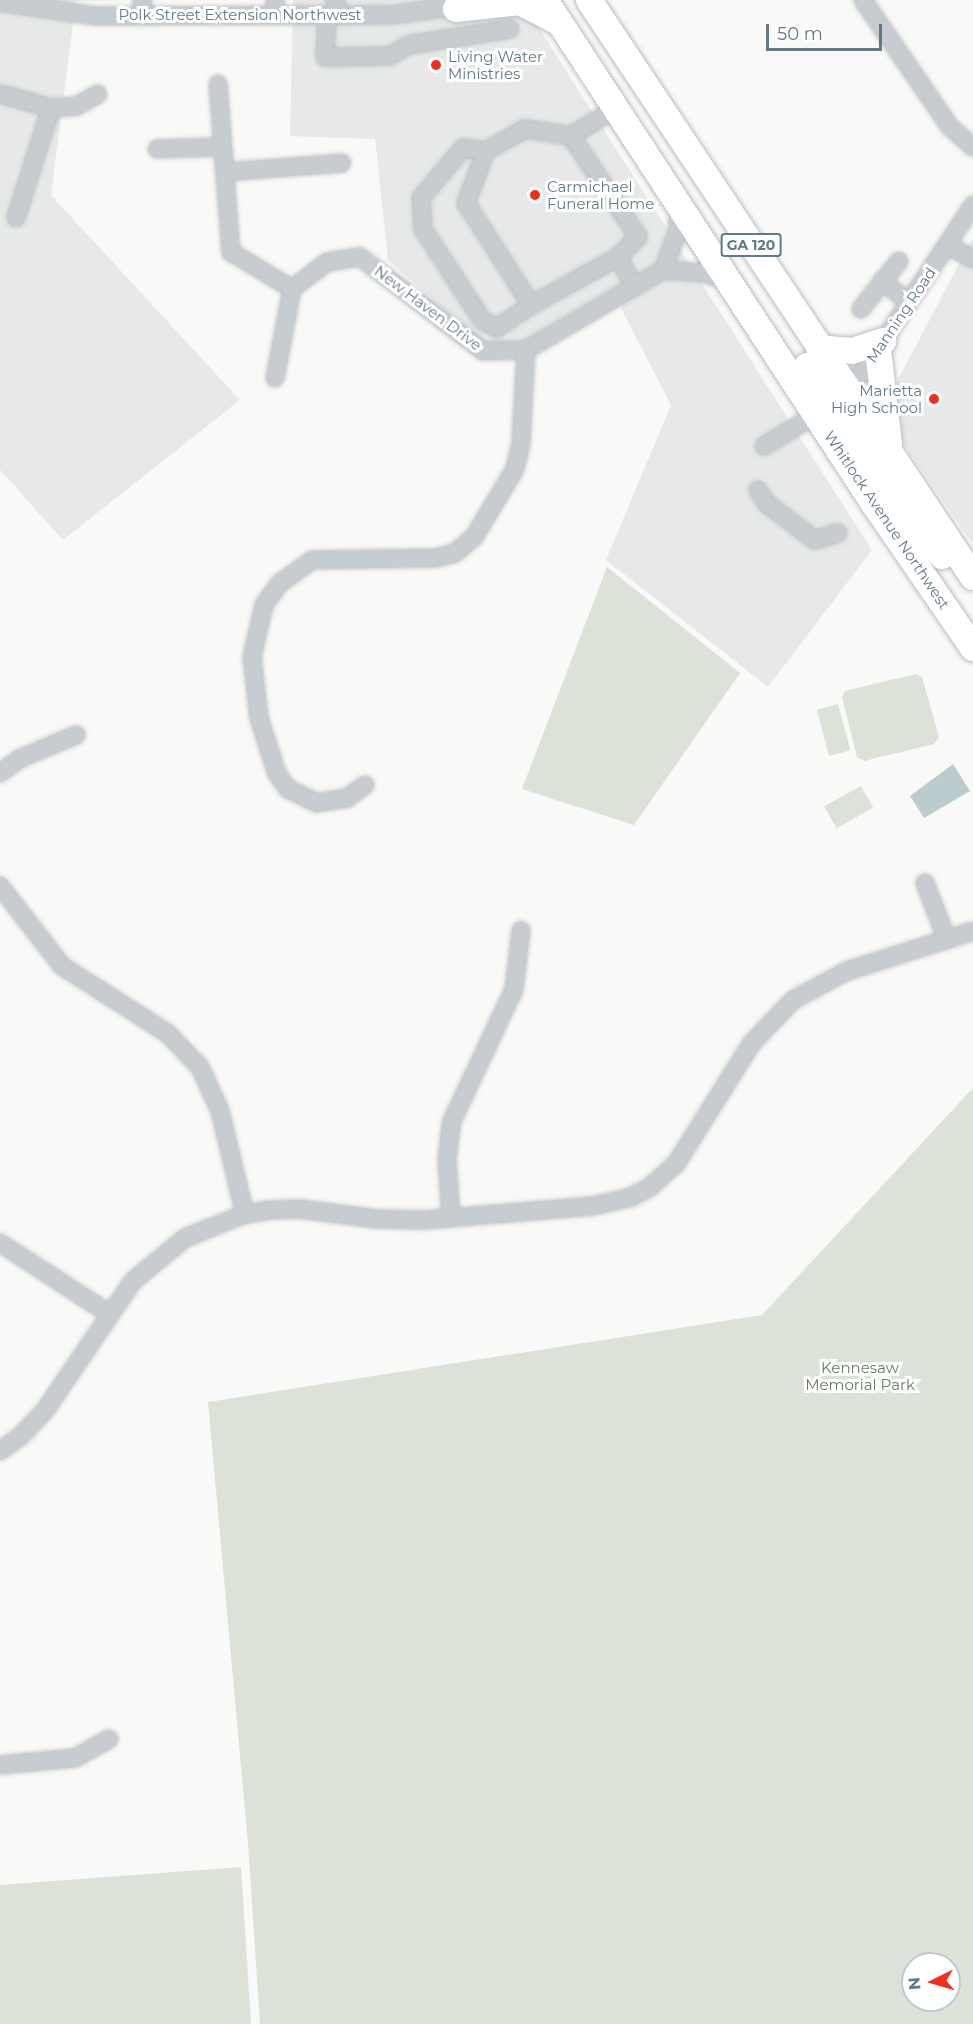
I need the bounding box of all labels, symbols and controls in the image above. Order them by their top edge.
street label: Polk Street Extension Northwest [118,6,362,24]
scale bar [769,12,884,50]
text: 50 m [777,23,823,45]
place label: Living Water Ministries [448,47,543,82]
marker: Living Water Ministries [429,58,443,72]
place label: Carmichael Funeral Home [547,177,654,212]
marker: Carmichael Funeral Home [528,188,542,202]
road number: GA 120 [720,234,783,256]
street label: New Haven Drive [371,262,485,354]
street label: Manning Road [862,264,940,366]
place label: Marietta High School [831,381,922,416]
marker: Marietta High School [927,392,941,406]
street label: Whitlock Avenue Northwest [821,427,953,613]
park label: Kennesaw Memorial Park [805,1358,915,1393]
north arrow [901,1952,961,2012]
text: N [905,1976,925,1991]

